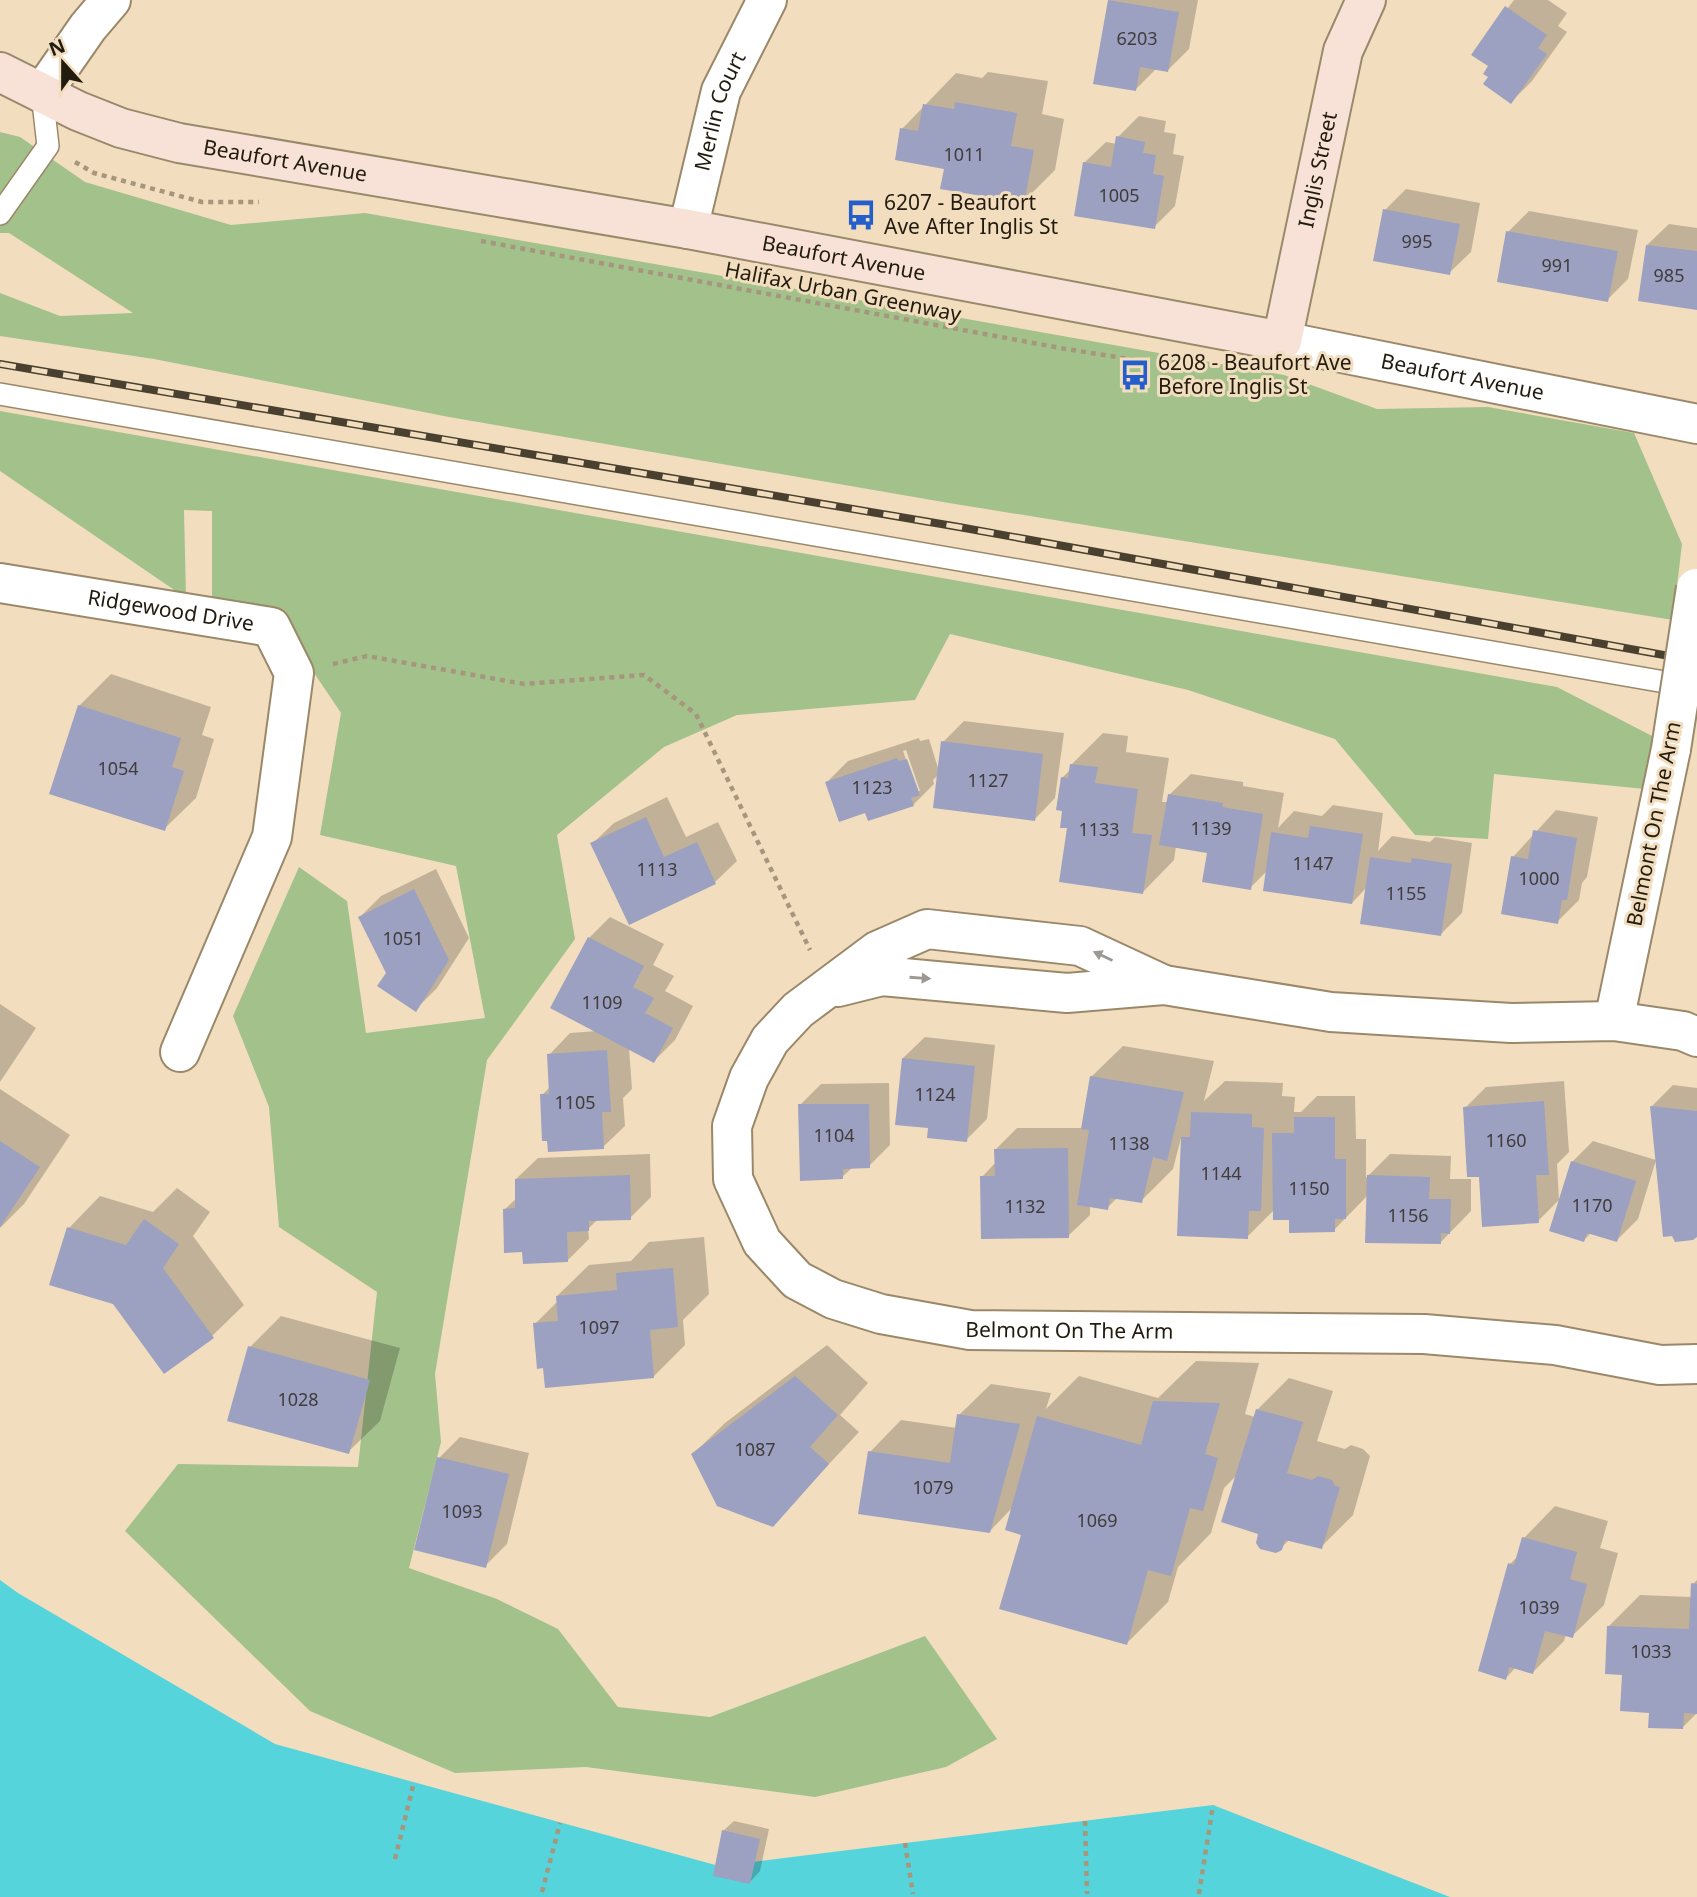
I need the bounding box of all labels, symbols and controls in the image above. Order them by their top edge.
house number: 6203 [1116,26,1158,50]
north arrow [28,28,98,98]
text: N [45,32,69,62]
street label: Merlin Court [687,46,752,174]
street label: Inglis Street [1291,109,1343,230]
street label: Beaufort Avenue [201,132,369,188]
house number: 1011 [943,142,985,166]
house number: 1005 [1098,183,1140,207]
place label: 6207 - Beaufort Ave After Inglis St [884,188,1058,240]
bus stop icon: 6207 - Beaufort Ave After Inglis St [844,198,878,232]
street label: Beaufort Avenue [760,228,928,286]
house number: 995 [1402,229,1432,253]
house number: 991 [1542,253,1572,277]
street label: Halifax Urban Greenway [723,254,964,328]
house number: 985 [1654,263,1684,287]
street label: Beaufort Avenue [1379,346,1547,406]
place label: 6208 - Beaufort Ave Before Inglis St [1158,348,1352,400]
bus stop icon: 6208 - Beaufort Ave Before Inglis St [1118,358,1152,392]
street label: Ridgewood Drive [86,582,256,637]
street label: Belmont On The Arm [1619,719,1687,928]
house number: 1054 [97,756,139,780]
house number: 1127 [967,768,1009,792]
house number: 1123 [851,775,893,799]
house number: 1139 [1190,816,1232,840]
house number: 1133 [1078,817,1120,841]
house number: 1147 [1292,851,1334,875]
house number: 1113 [636,857,678,881]
house number: 1000 [1518,866,1560,890]
house number: 1155 [1385,881,1427,905]
house number: 1051 [382,926,424,950]
one-way arrow [1092,950,1113,961]
one-way arrow [909,973,931,984]
house number: 1109 [581,990,623,1014]
house number: 1124 [914,1082,956,1106]
house number: 1105 [554,1090,596,1114]
house number: 1104 [813,1123,855,1147]
house number: 1160 [1485,1128,1527,1152]
house number: 1138 [1108,1131,1150,1155]
house number: 1144 [1200,1161,1242,1185]
house number: 1150 [1288,1176,1330,1200]
house number: 1170 [1571,1193,1613,1217]
house number: 1132 [1004,1194,1046,1218]
house number: 1156 [1387,1203,1429,1227]
house number: 1097 [578,1315,620,1339]
street label: Belmont On The Arm [965,1315,1173,1345]
house number: 1028 [277,1387,319,1411]
house number: 1087 [734,1437,776,1461]
house number: 1079 [912,1475,954,1499]
house number: 1093 [441,1499,483,1523]
house number: 1069 [1076,1508,1118,1532]
house number: 1039 [1518,1595,1560,1619]
house number: 1033 [1630,1639,1672,1663]

